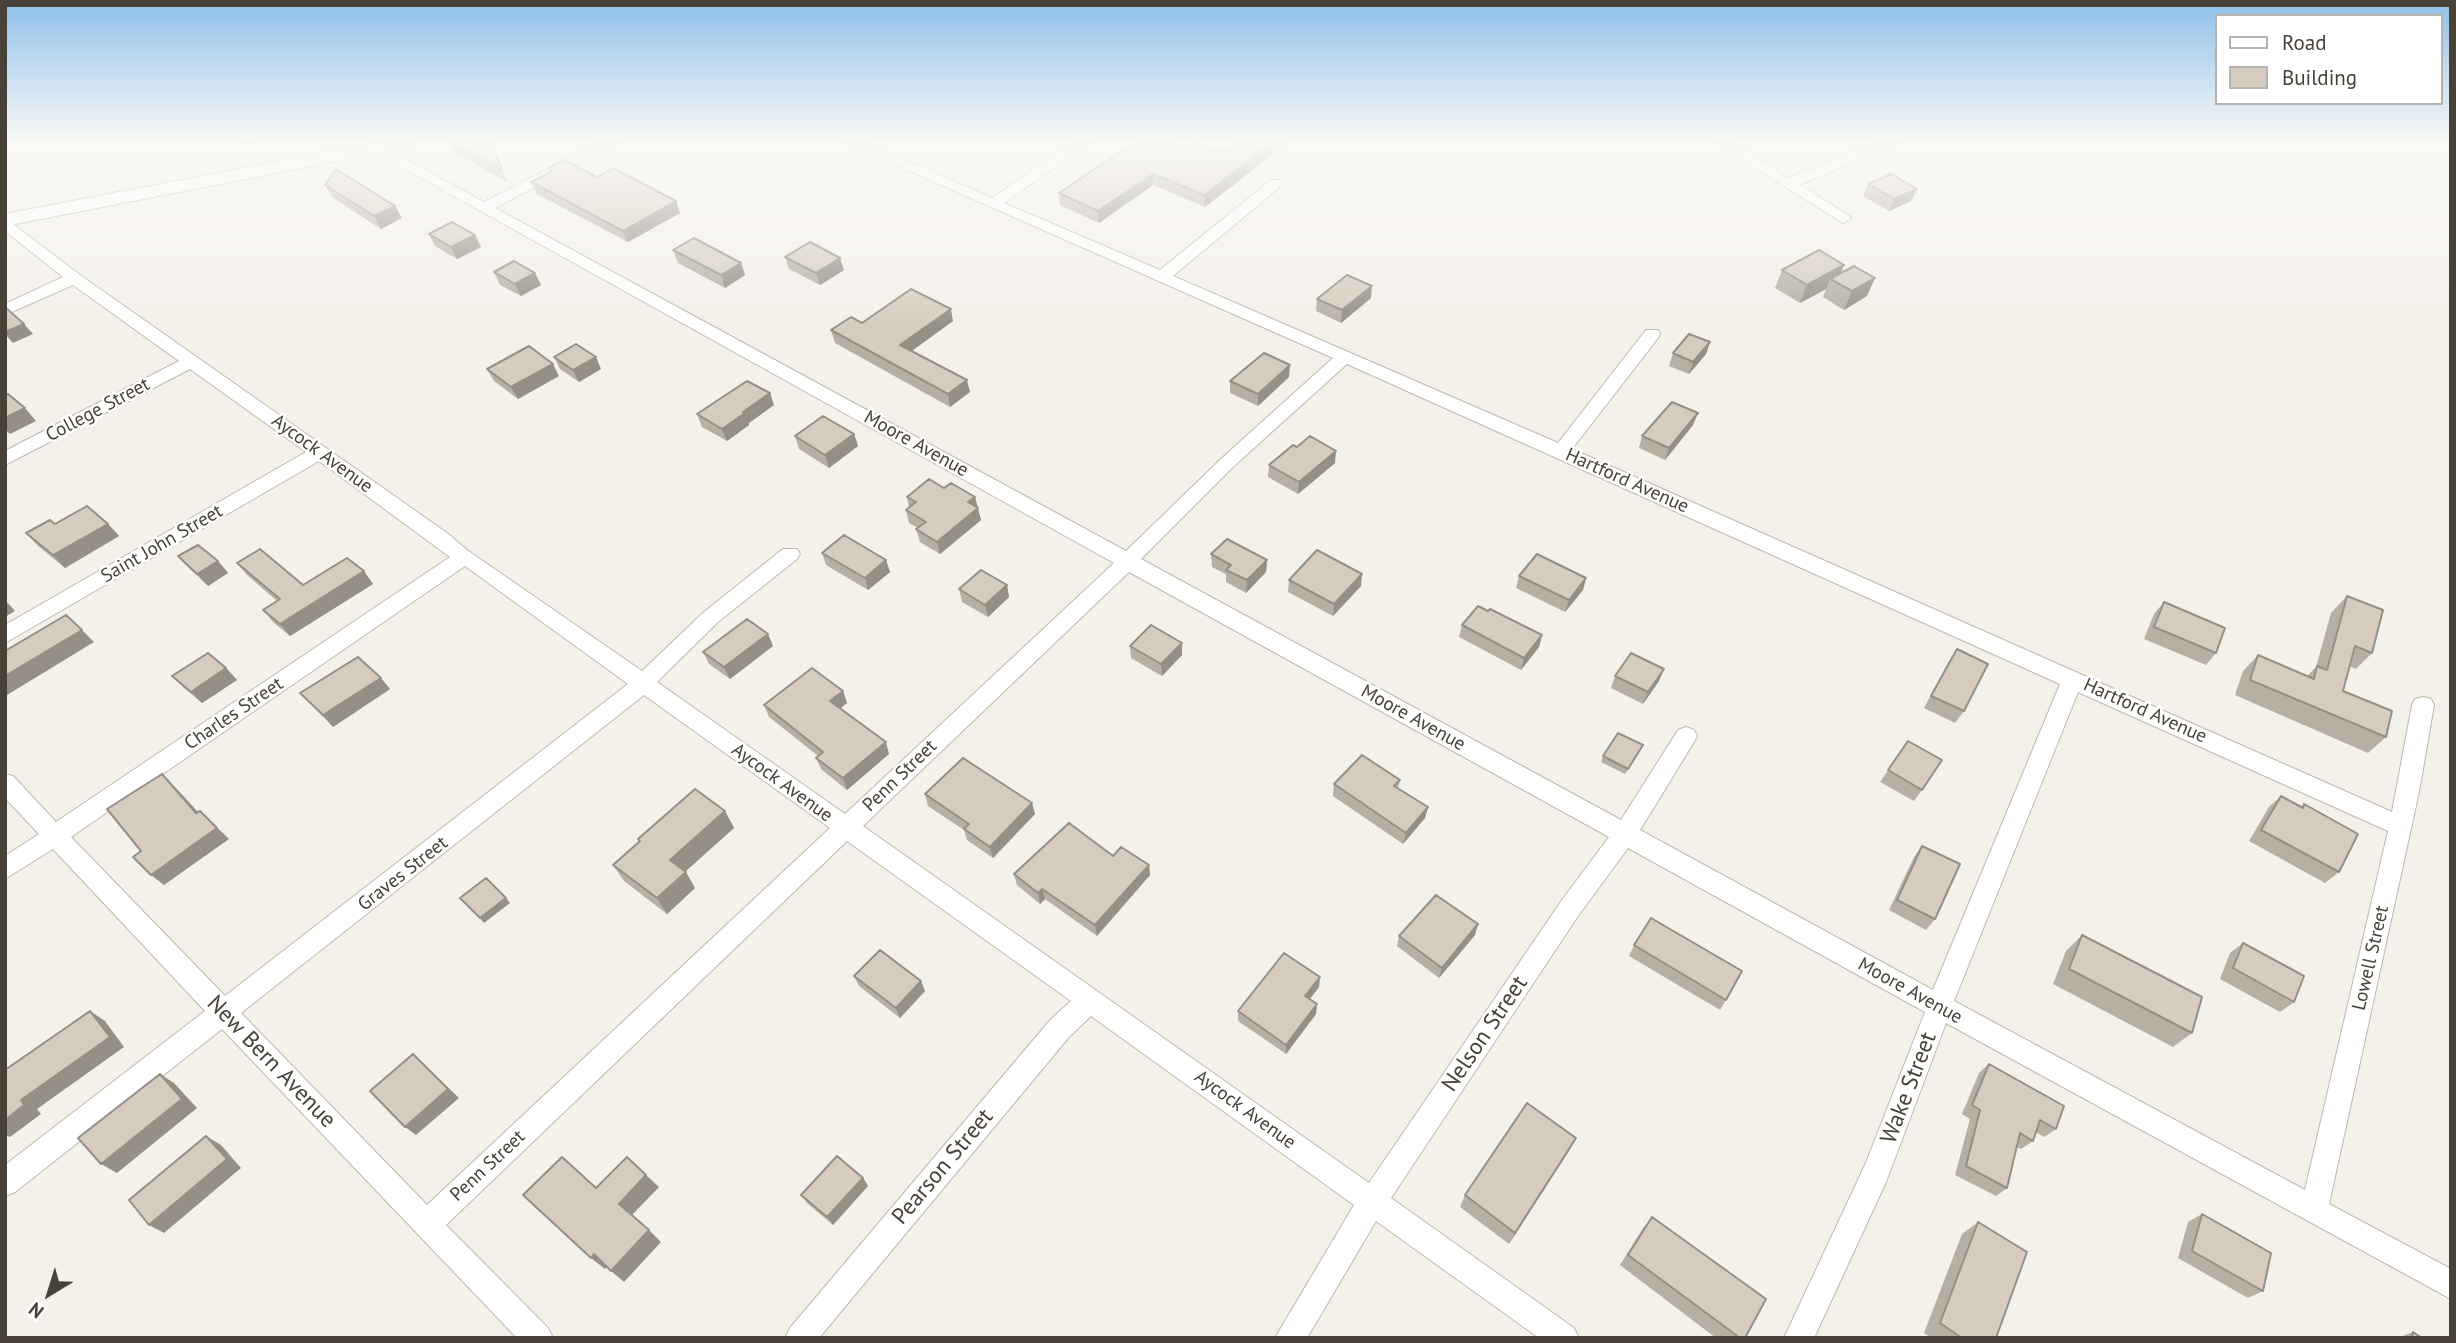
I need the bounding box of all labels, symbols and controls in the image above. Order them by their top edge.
legend [2214,14,2442,105]
text: Road [2282,29,2326,56]
text: Building [2282,64,2357,91]
street label: College Street [42,373,154,447]
street label: Moore Avenue [860,406,972,482]
street label: Aycock Avenue [267,410,377,498]
street label: Hartford Avenue [1562,444,1692,518]
street label: Saint John Street [97,500,227,588]
street label: Charles Street [180,673,288,755]
street label: Hartford Avenue [2080,674,2210,748]
street label: Moore Avenue [1357,680,1469,756]
street label: Penn Street [858,735,942,817]
street label: Aycock Avenue [727,739,837,827]
street label: Graves Street [354,832,452,916]
street label: Lowell Street [2348,903,2394,1013]
street label: Moore Avenue [1854,953,1966,1029]
street label: Nelson Street [1436,971,1534,1097]
street label: New Bern Avenue [201,990,341,1134]
street label: Wake Street [1875,1029,1943,1147]
street label: Aycock Avenue [1190,1066,1300,1154]
street label: Pearson Street [887,1104,999,1230]
street label: Penn Street [446,1126,530,1206]
north arrow [14,1259,84,1329]
text: N [24,1297,48,1324]

